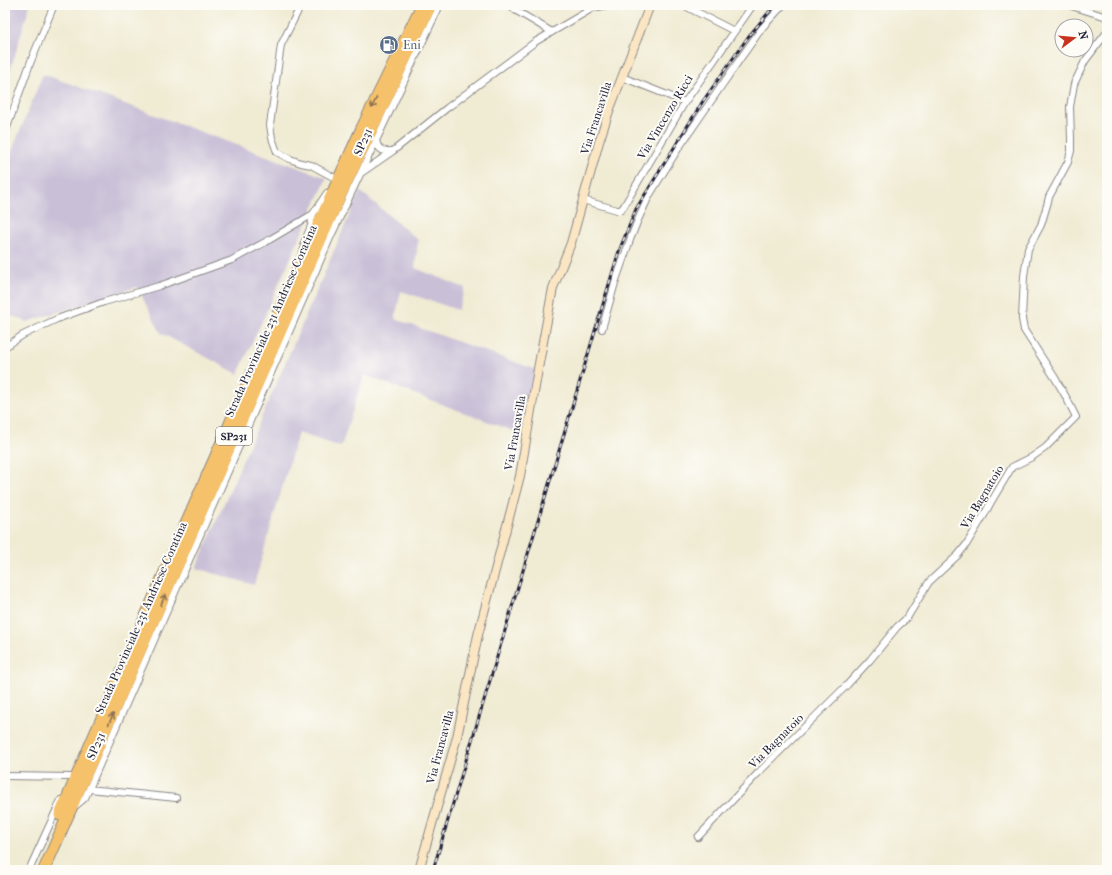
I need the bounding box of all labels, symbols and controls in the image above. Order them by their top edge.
north arrow [1054,18,1094,58]
text: N [1076,30,1091,42]
fuel station icon: Eni [378,34,400,56]
place label: Eni [403,38,421,52]
street label: Via Vincenzo Ricci [634,72,696,163]
street label: Via Francavilla [577,79,615,157]
one-way arrow [370,97,377,109]
street label: SP231 [351,126,375,158]
street label: Strada Provinciale 231 Andriese-Coratina [222,222,320,419]
street label: Via Francavilla [501,394,529,473]
road number: SP231 [216,427,252,445]
street label: Via Bagnatoio [957,463,1006,532]
street label: Strada Provinciale 231 Andriese-Coratina [92,519,190,716]
one-way arrow [159,594,167,606]
street label: Via Francavilla [423,708,457,786]
street label: Via Bagnatoio [745,711,806,772]
one-way arrow [108,713,115,725]
street label: SP231 [84,730,108,762]

